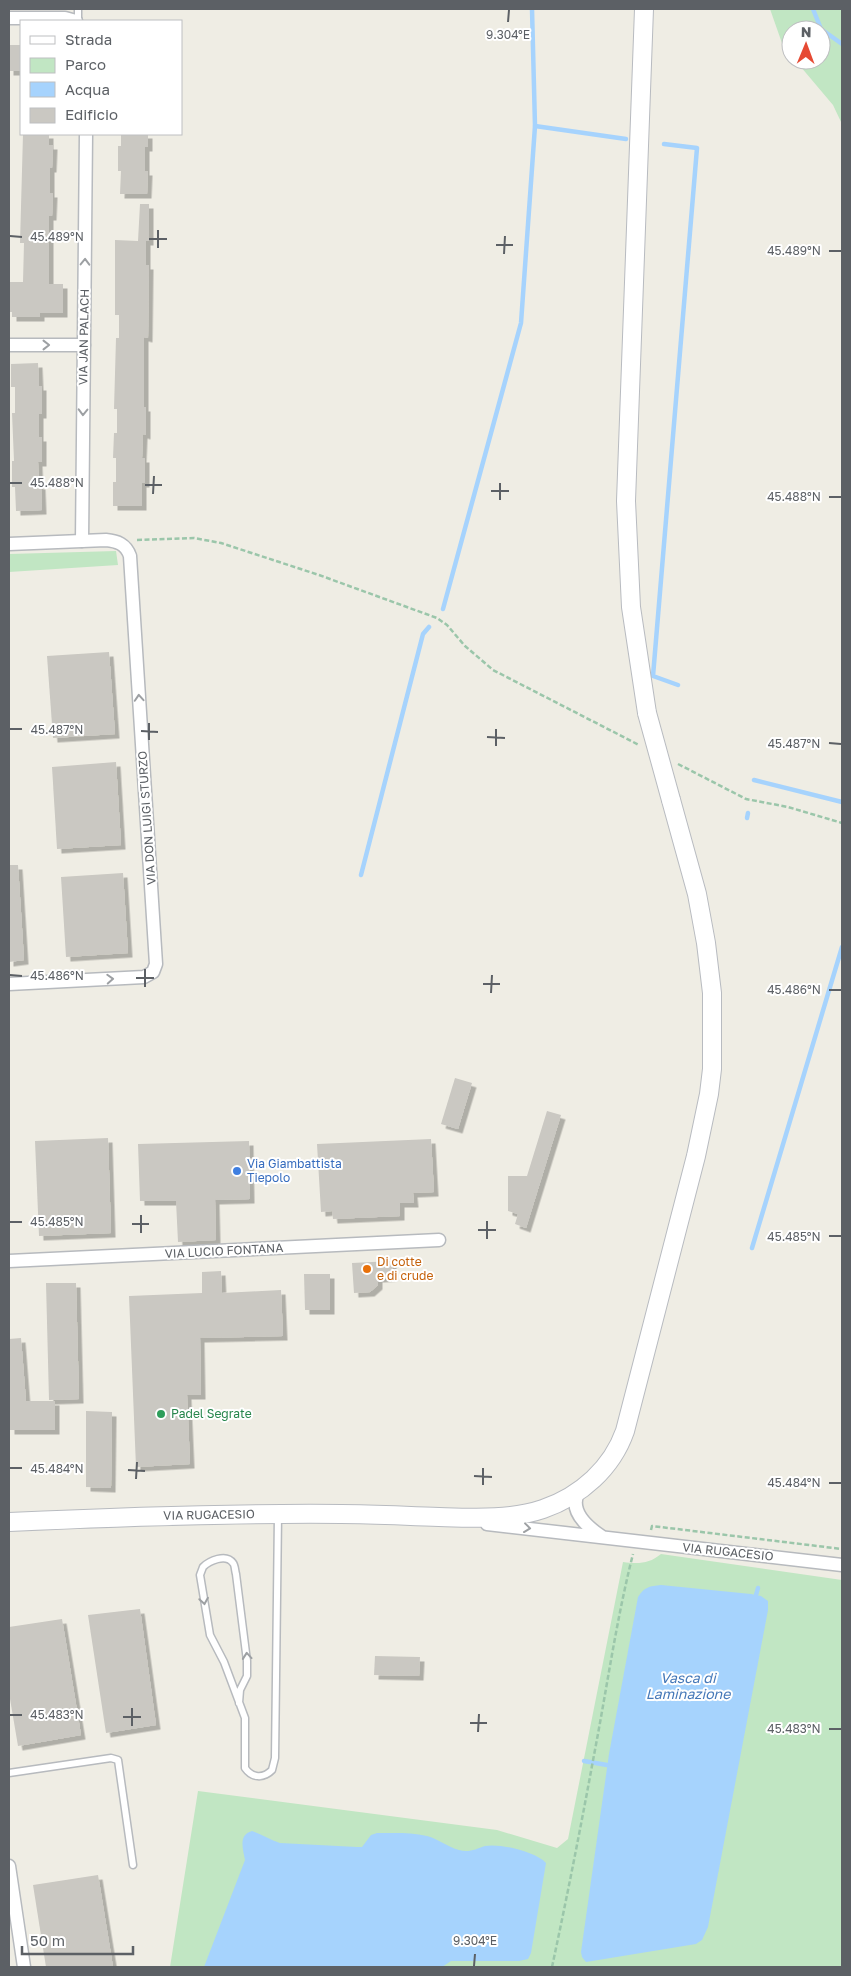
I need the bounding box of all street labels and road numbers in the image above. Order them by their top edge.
street label: VIA JAN PALACH [75,289,92,385]
street label: VIA DON LUIGI STURZO [134,750,159,886]
street label: VIA LUCIO FONTANA [164,1240,284,1261]
street label: VIA RUGACESIO [163,1506,255,1523]
street label: VIA RUGACESIO [682,1539,774,1564]

